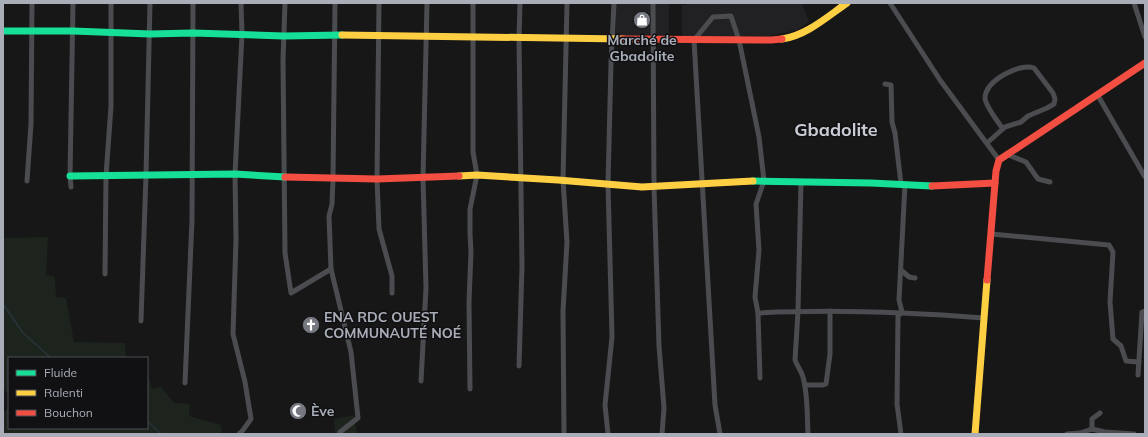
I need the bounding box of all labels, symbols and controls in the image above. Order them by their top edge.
shop icon: Marché de Gbadolite [632,10,652,30]
place label: Marché de Gbadolite [607,31,677,65]
district label: Gbadolite [794,118,878,141]
place label: ENA RDC OUEST COMMUNAUTÉ NOÉ [324,308,461,342]
church icon: ENA RDC OUEST COMMUNAUTÉ NOÉ [301,315,321,335]
legend [8,357,148,429]
text: Fluide [44,365,77,380]
text: Ralenti [44,385,83,400]
mosque icon: Ève [288,401,308,421]
place label: Ève [311,402,335,420]
text: Bouchon [44,405,93,420]

